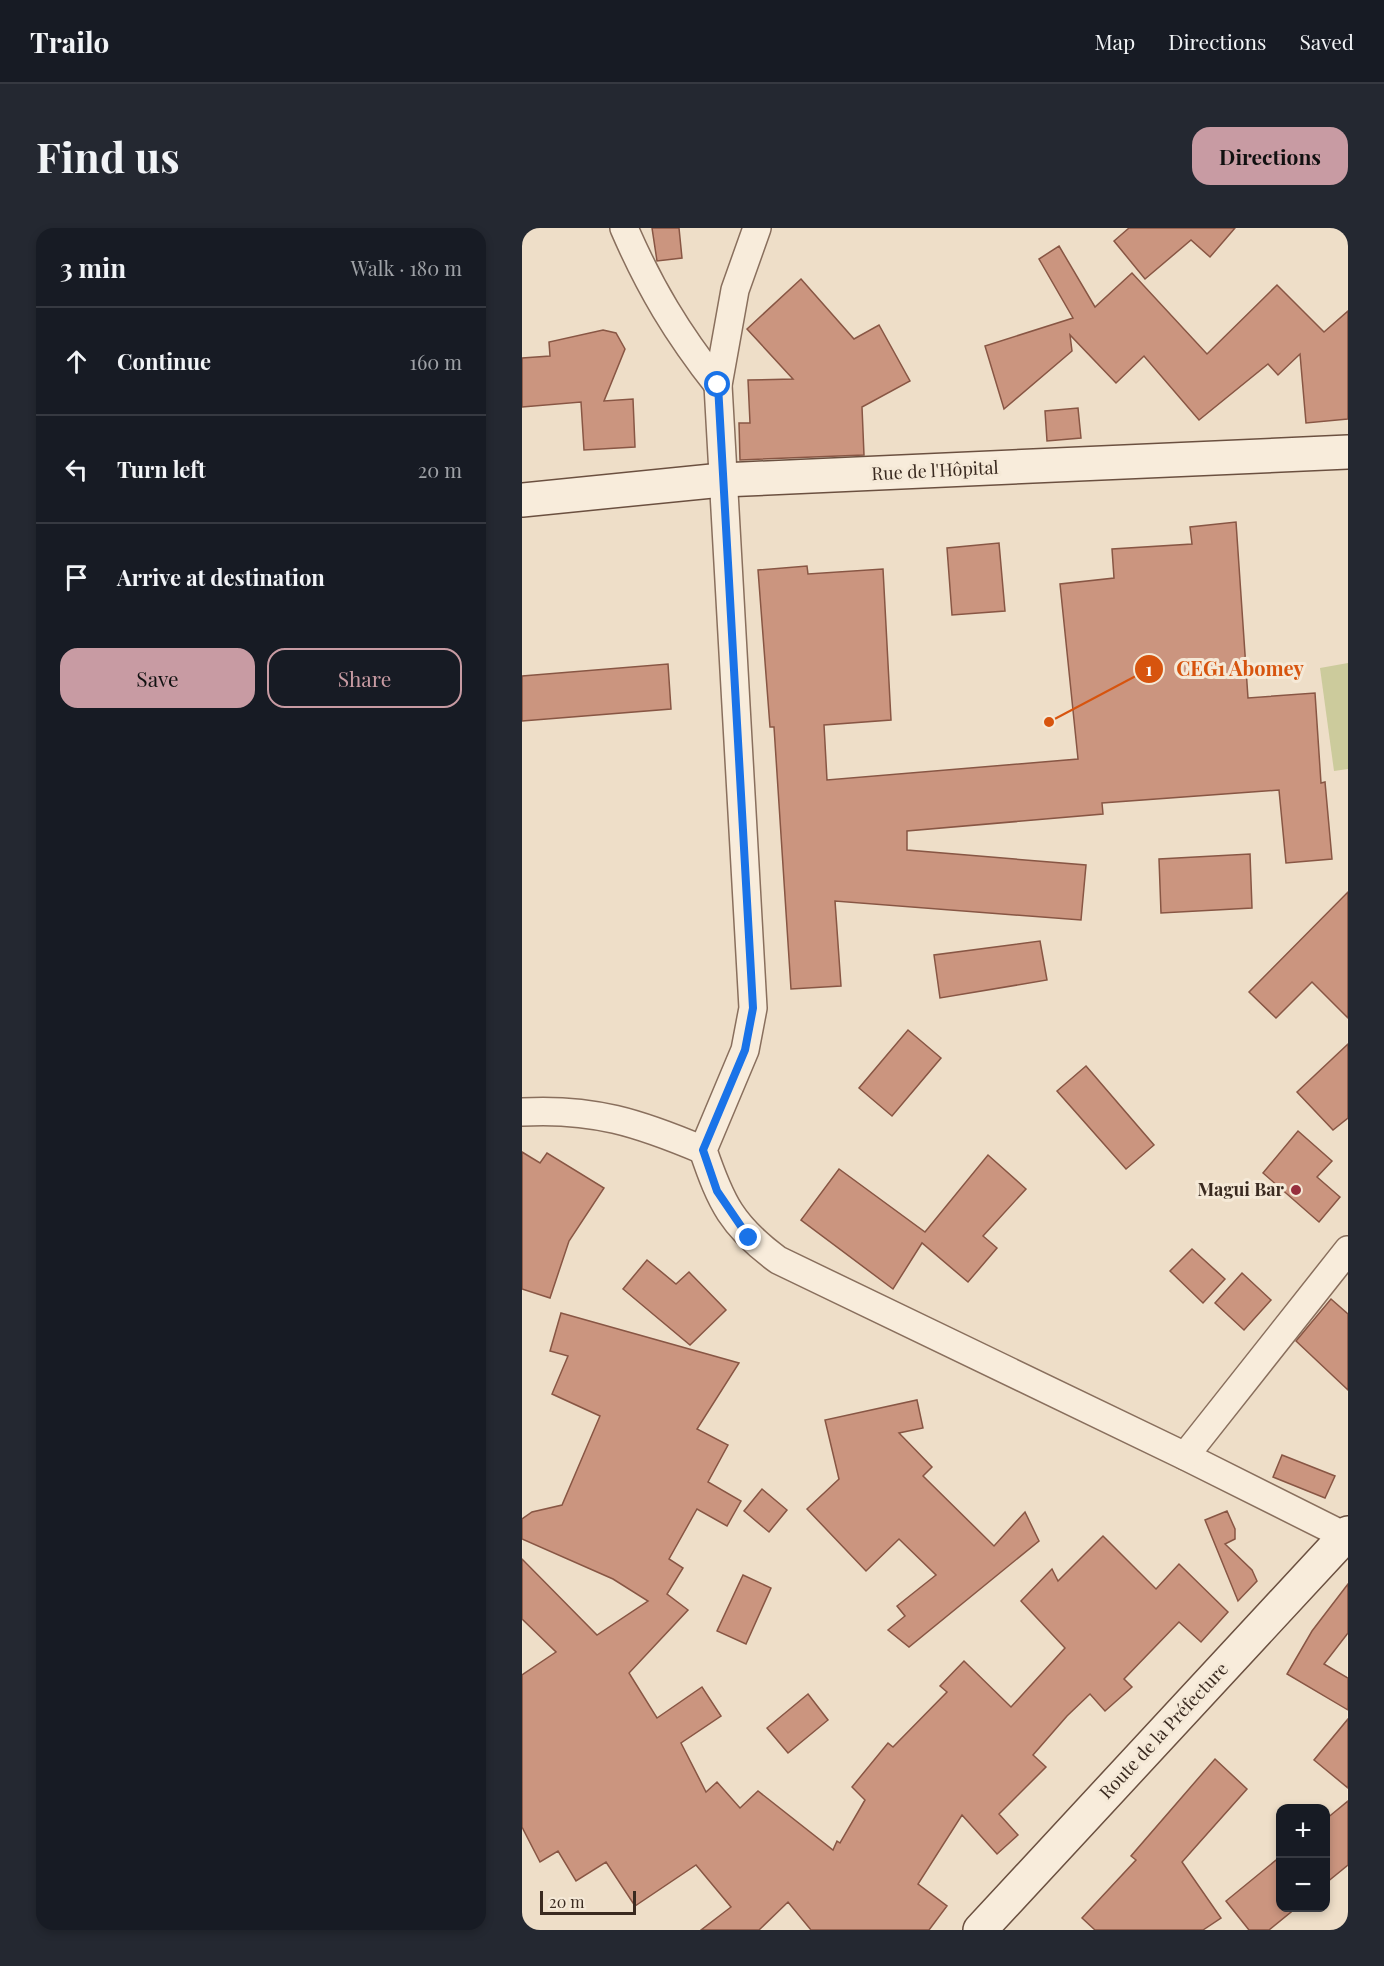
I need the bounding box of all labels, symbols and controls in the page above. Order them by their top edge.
text: Trailo [30,23,109,60]
text: Map [1094,27,1135,55]
text: Directions [1168,27,1266,55]
text: Saved [1299,27,1354,55]
button: Directions [1192,127,1348,185]
text: Find us [36,128,180,184]
text: 3 min [60,250,126,285]
text: Walk · 180 m [351,254,462,281]
icon: ahead [60,345,93,378]
text: Continue [117,346,211,376]
text: 160 m [410,348,462,375]
route start [704,371,730,397]
icon: left [60,453,93,486]
text: Turn left [117,454,206,484]
street label: Rue de l'Hôpital [871,455,999,485]
text: 20 m [418,456,462,483]
icon: arrive [60,561,93,594]
text: Arrive at destination [117,562,325,592]
button: Save [60,648,255,708]
button: Share [267,648,462,708]
callout: CEG1 Abomey [1134,650,1316,688]
text: CEG1 Abomey [1176,654,1304,681]
text: 1 [1146,657,1153,681]
place label: Magui Bar [1198,1177,1285,1201]
marker: Magui Bar [1289,1183,1303,1197]
route end [735,1224,761,1250]
street label: Route de la Préfecture [1094,1657,1233,1804]
map controls [1276,1804,1330,1912]
button: + [1276,1804,1330,1858]
button: − [1276,1858,1330,1912]
scale bar [540,1888,636,1916]
text: 20 m [549,1891,584,1912]

